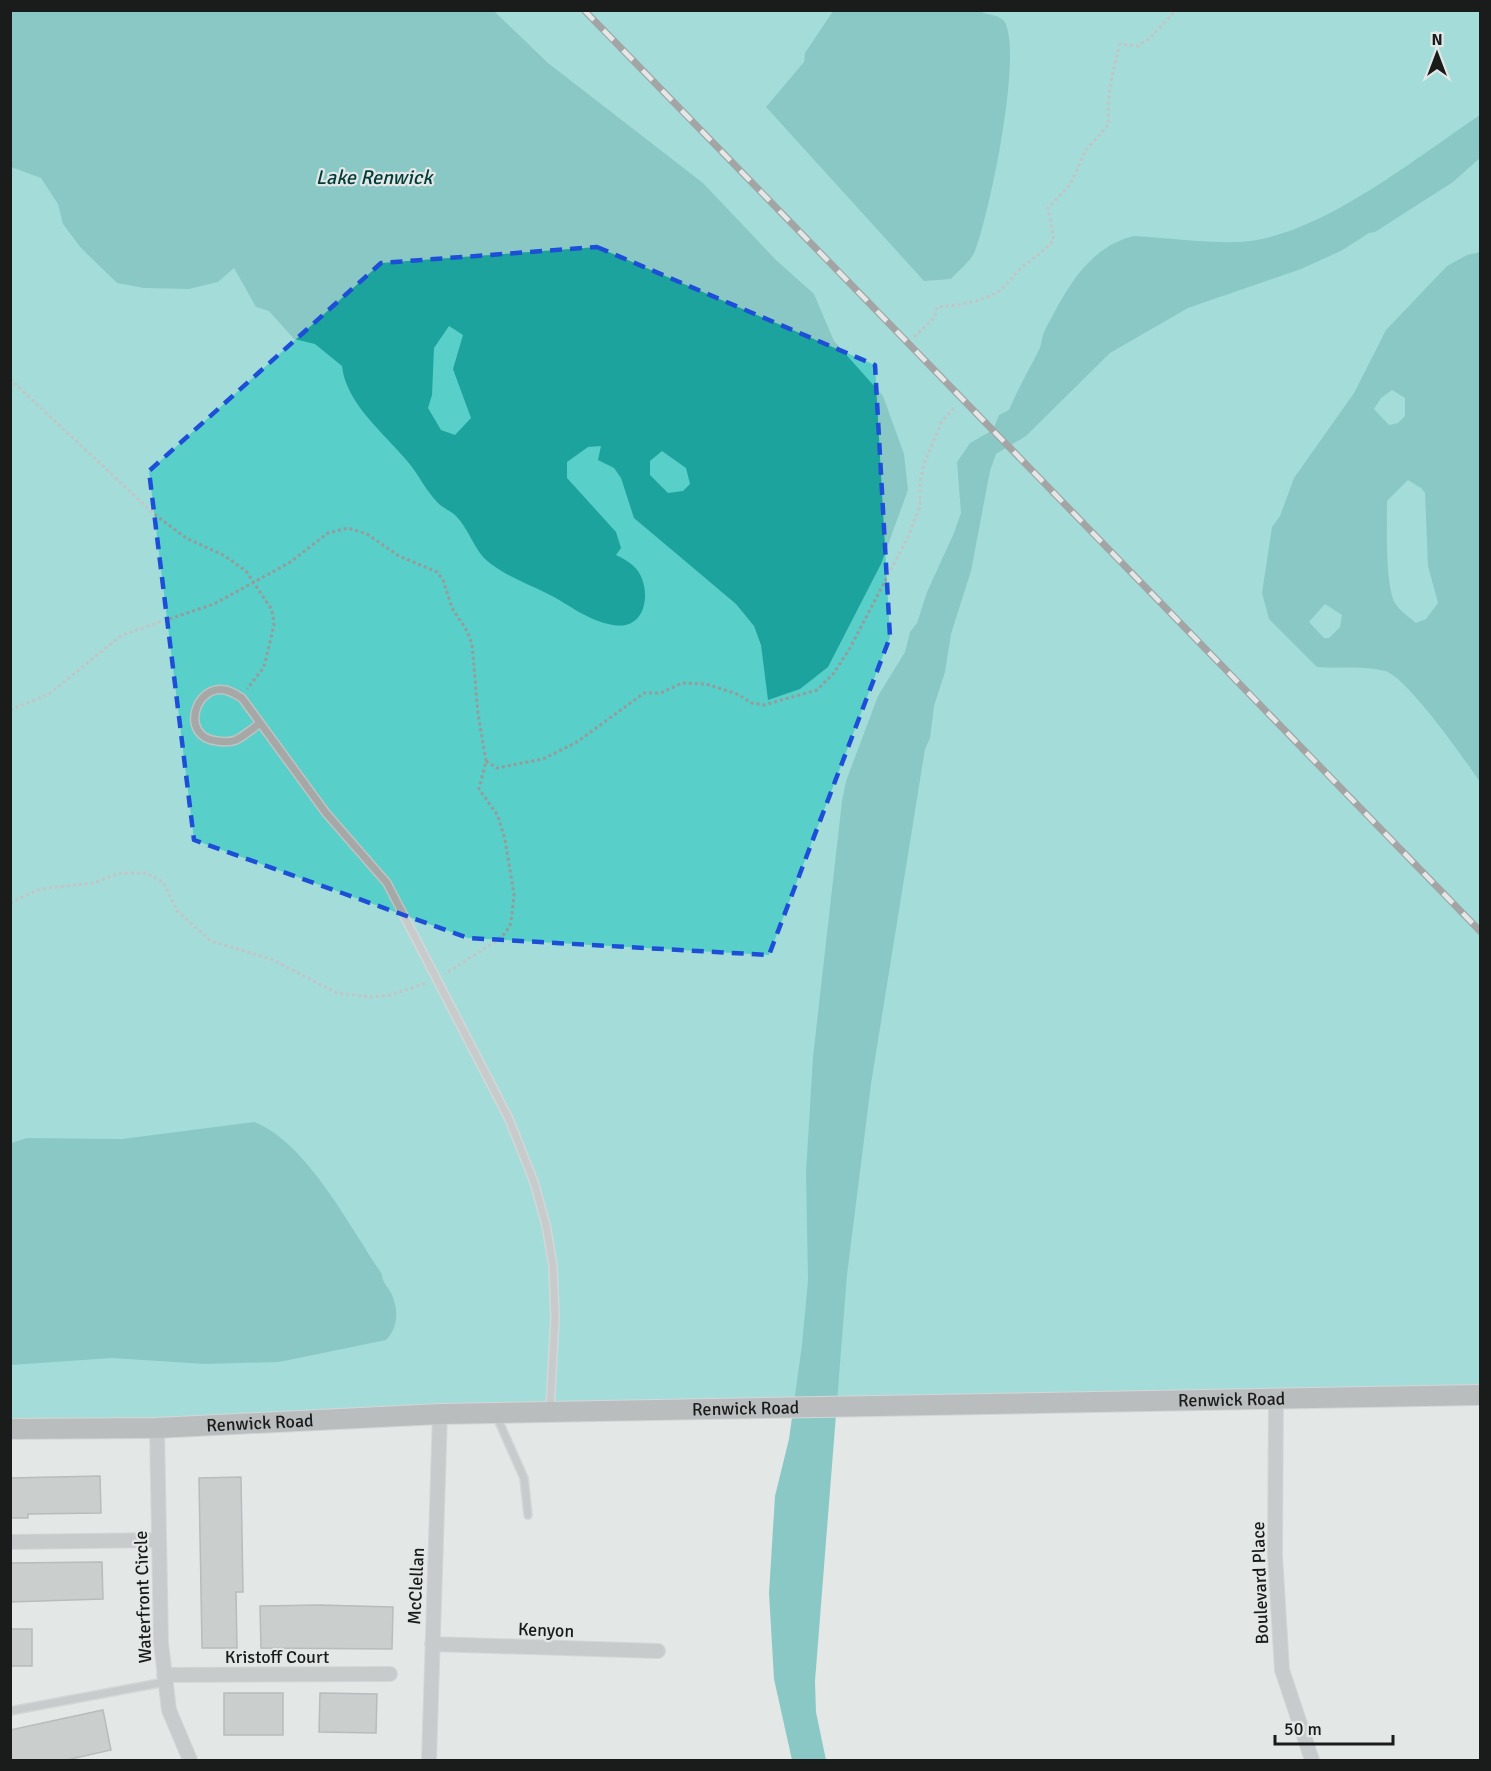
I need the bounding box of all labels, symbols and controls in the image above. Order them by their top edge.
north arrow [1407,24,1467,84]
text: N [1431,30,1443,50]
water label: Lake Renwick [316,165,434,190]
street label: Renwick Road [1178,1388,1285,1412]
street label: Renwick Road [692,1396,799,1420]
street label: Renwick Road [206,1409,314,1437]
street label: Boulevard Place [1247,1521,1273,1645]
street label: Waterfront Circle [130,1530,156,1664]
street label: McClellan [403,1547,429,1625]
street label: Kenyon [517,1618,575,1642]
street label: Kristoff Court [225,1646,329,1668]
scale bar [1275,1708,1394,1746]
text: 50 m [1284,1718,1322,1740]

